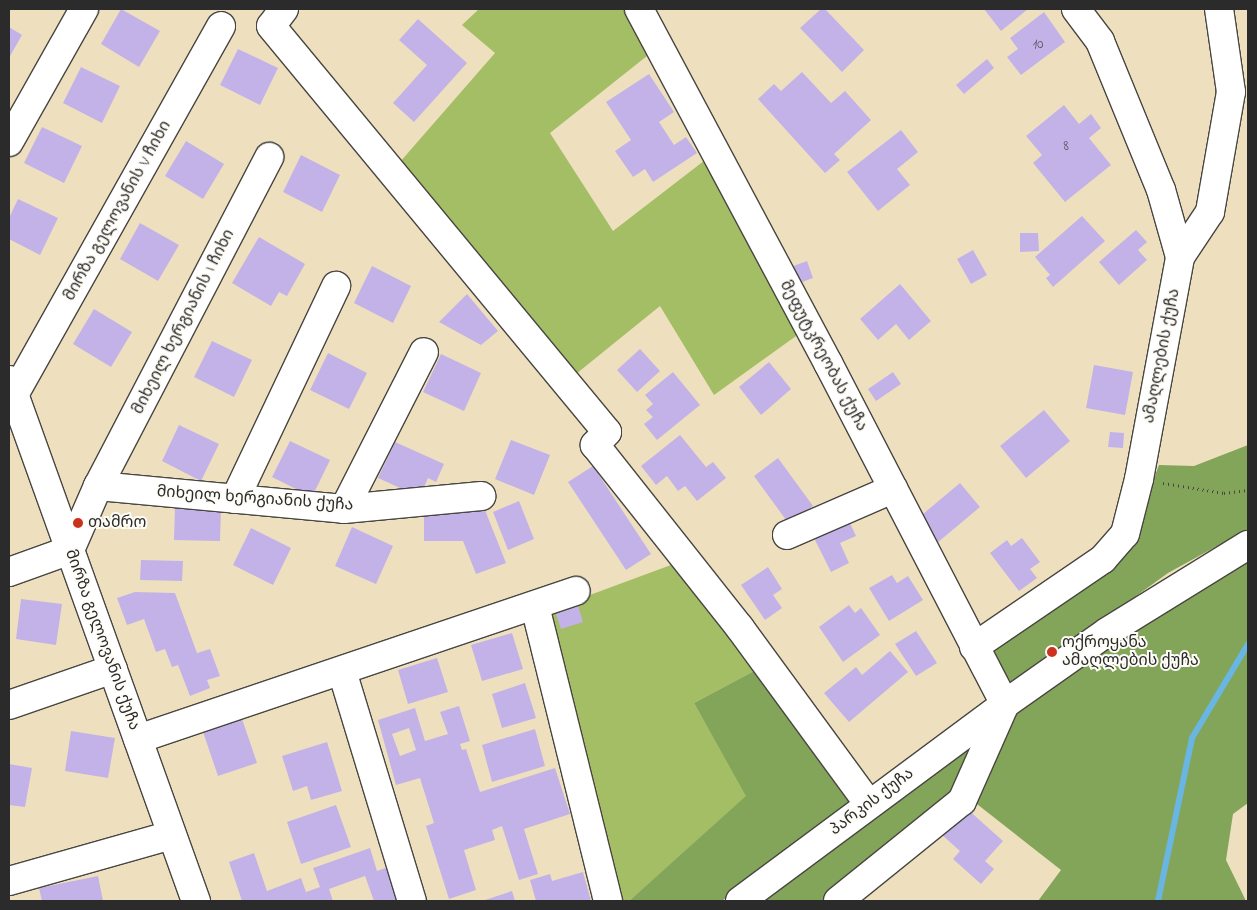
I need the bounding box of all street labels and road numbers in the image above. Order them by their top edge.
street label: მირზა გელოვანის V ჩიხი [60,118,176,304]
street label: მიხეილ ხერგიანის I ჩიხი [129,226,239,418]
street label: მეფუტკრეობას ქუჩა [775,277,871,435]
street label: ამაღლების ქუჩა [1140,287,1184,425]
street label: მიხეილ ხერგიანის ქუჩა [156,483,354,515]
street label: მირზა გელოვანის ქუჩა [60,547,144,733]
street label: პარკის ქუჩა [826,764,918,840]

